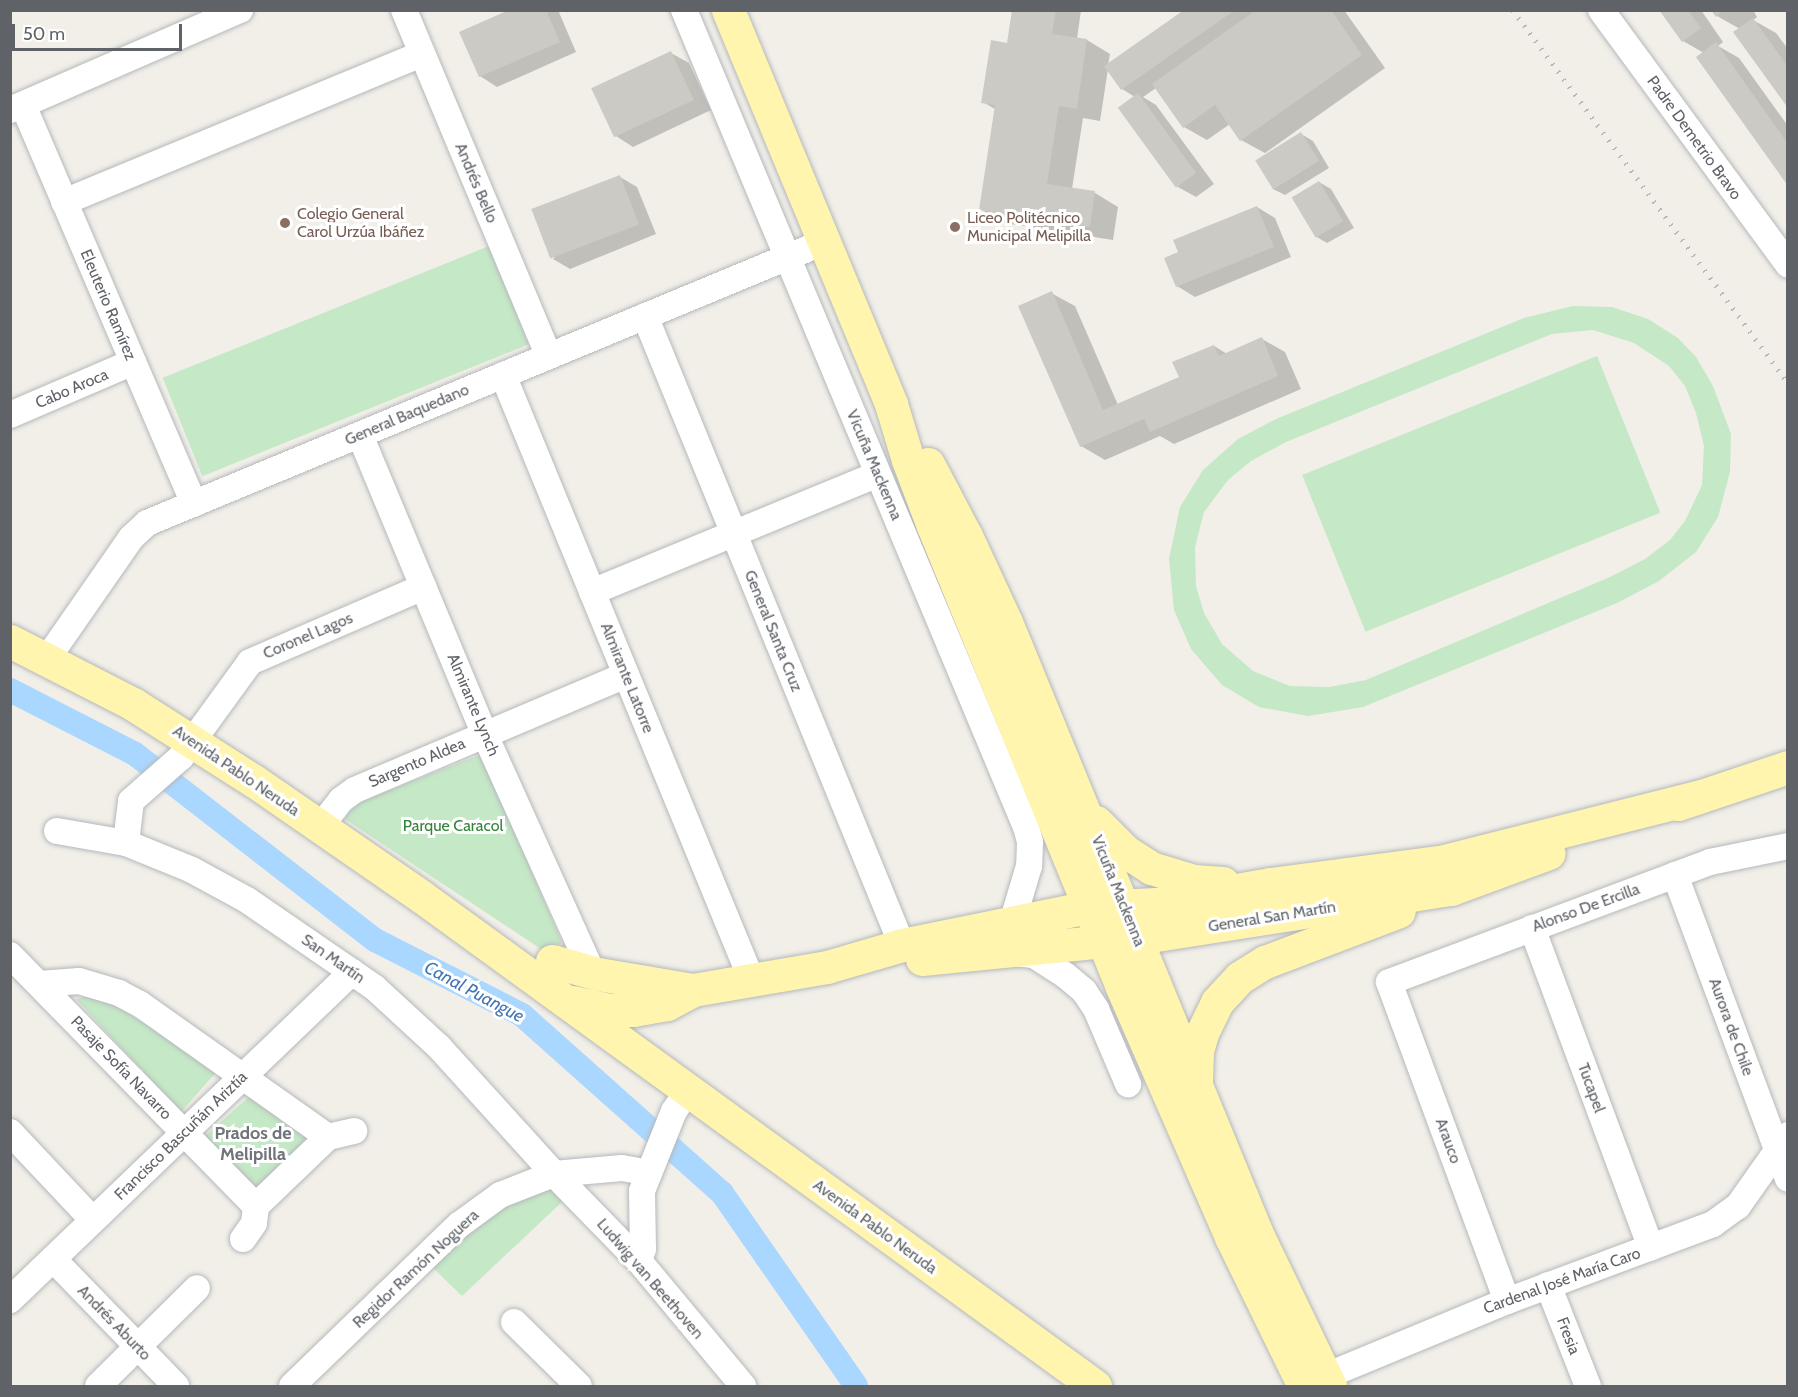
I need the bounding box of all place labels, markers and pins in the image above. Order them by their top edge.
place label: Colegio General Carol Urzúa Ibáñez [297,204,424,242]
place label: Liceo Politécnico Municipal Melipilla [967,208,1091,246]
marker: Colegio General Carol Urzúa Ibáñez [278,216,292,230]
marker: Liceo Politécnico Municipal Melipilla [948,220,962,234]

